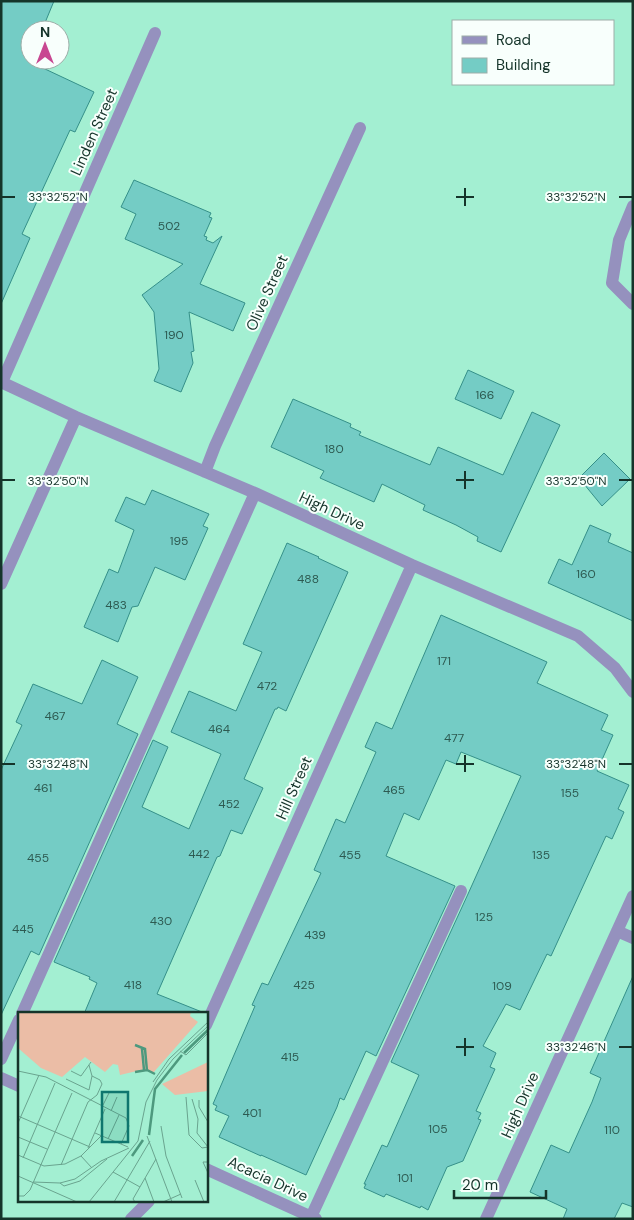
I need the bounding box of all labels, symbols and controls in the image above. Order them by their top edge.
north arrow [20,20,70,70]
legend [452,20,614,85]
text: N [40,23,50,41]
text: Road [496,30,531,50]
text: Building [496,55,551,75]
street label: Linden Street [66,85,122,179]
text: 33°32'52"N [28,189,88,205]
text: 33°32'52"N [546,189,606,205]
house number: 502 [158,218,180,234]
street label: Olive Street [241,252,293,334]
house number: 190 [164,327,184,343]
house number: 166 [476,387,494,403]
house number: 180 [324,441,344,457]
text: 33°32'50"N [27,473,89,489]
text: 33°32'50"N [545,473,607,489]
street label: High Drive [296,487,368,535]
house number: 195 [170,533,188,549]
house number: 160 [576,566,596,582]
house number: 488 [297,571,319,587]
house number: 483 [105,597,127,613]
house number: 171 [437,653,451,669]
house number: 472 [257,678,277,694]
house number: 467 [45,708,65,724]
house number: 464 [208,721,230,737]
house number: 477 [444,730,464,746]
street label: Hill Street [271,753,317,823]
text: 33°32'48"N [28,756,88,772]
text: 33°32'48"N [546,756,606,772]
house number: 461 [34,780,52,796]
house number: 465 [383,782,405,798]
house number: 155 [561,785,579,801]
house number: 452 [218,796,240,812]
house number: 442 [188,846,210,862]
house number: 455 [339,847,361,863]
house number: 135 [532,847,550,863]
house number: 455 [27,850,49,866]
house number: 125 [475,909,493,925]
house number: 430 [150,913,172,929]
house number: 445 [12,921,34,937]
house number: 439 [304,927,326,943]
house number: 418 [124,977,142,993]
house number: 425 [293,977,315,993]
house number: 109 [492,978,512,994]
inset map [18,1012,208,1202]
text: 33°32'46"N [546,1039,606,1055]
house number: 415 [281,1049,299,1065]
street label: High Drive [497,1069,543,1141]
house number: 401 [242,1105,262,1121]
house number: 105 [428,1121,448,1137]
house number: 110 [604,1122,620,1138]
street label: Acacia Drive [225,1152,311,1206]
scale bar [454,1168,546,1200]
house number: 101 [397,1170,413,1186]
text: 20 m [462,1175,498,1195]

